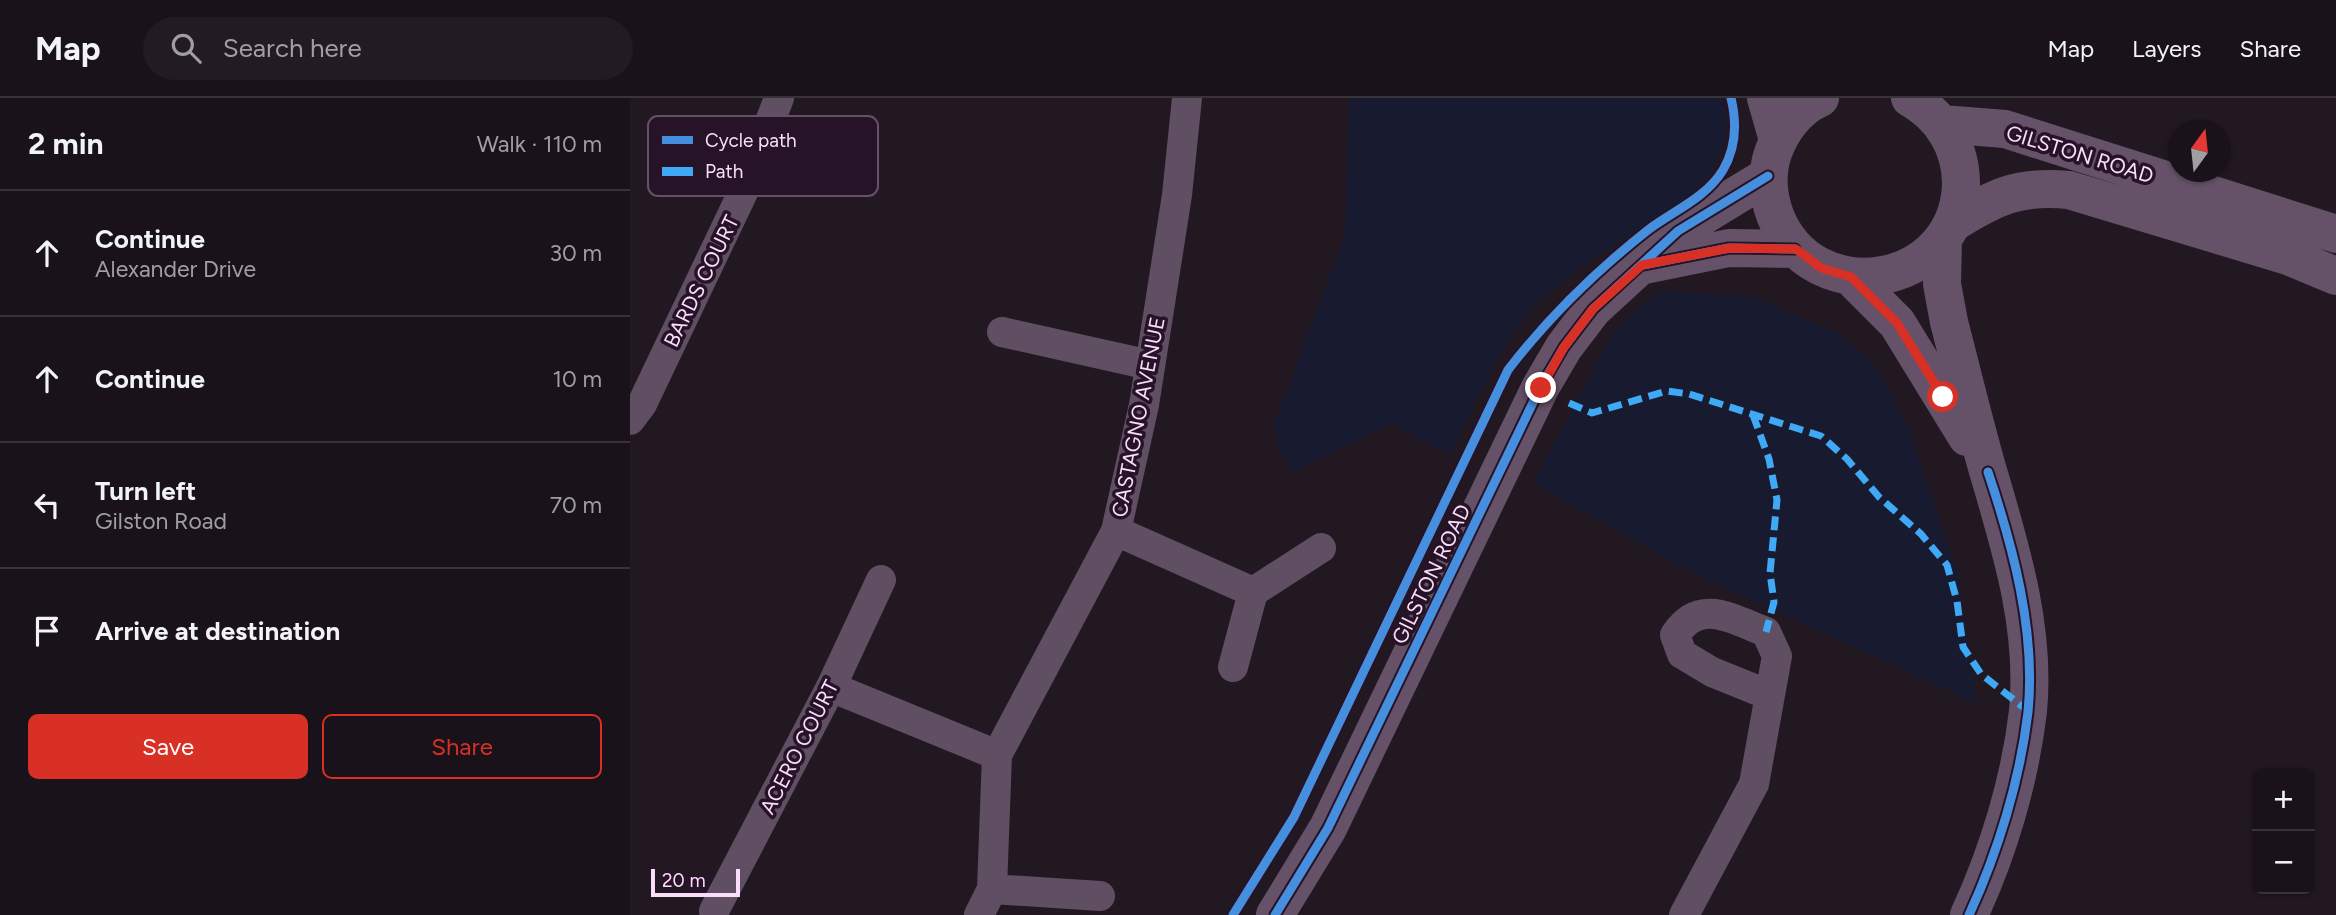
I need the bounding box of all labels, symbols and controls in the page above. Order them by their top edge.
search box [143,17,633,80]
text: Map [35,29,101,68]
icon: search [167,29,205,67]
text: Search here [223,32,362,64]
text: Map [2047,34,2094,63]
text: Layers [2132,34,2201,63]
text: Share [2239,34,2301,63]
legend [648,116,878,196]
north arrow [2168,119,2231,182]
street label: GILSTON ROAD [2003,120,2157,188]
text: 2 min [28,125,104,162]
text: Cycle path [705,129,797,152]
text: Walk · 110 m [477,130,602,158]
text: Path [705,160,743,183]
street label: BARDS COURT [658,211,744,351]
text: Continue [95,223,205,255]
icon: ahead [28,234,66,272]
text: 30 m [549,239,602,267]
text: Alexander Drive [95,255,256,283]
street label: CASTAGNO AVENUE [1106,315,1170,519]
icon: ahead [28,360,66,398]
text: Continue [95,363,205,395]
text: 10 m [553,365,602,393]
route end [1525,372,1556,403]
route start [1927,381,1958,412]
text: Turn left [95,475,196,507]
icon: left [28,486,66,524]
text: 70 m [550,491,602,519]
street label: GILSTON ROAD [1386,500,1476,648]
text: Gilston Road [95,507,227,535]
icon: arrive [28,612,66,650]
text: Arrive at destination [95,615,340,647]
street label: ACERO COURT [755,676,844,818]
button: Save [28,714,308,779]
button: Share [322,714,602,779]
map controls [2252,768,2315,894]
button: + [2252,768,2315,831]
button: − [2252,831,2315,894]
scale bar [651,866,740,898]
text: 20 m [662,869,706,892]

